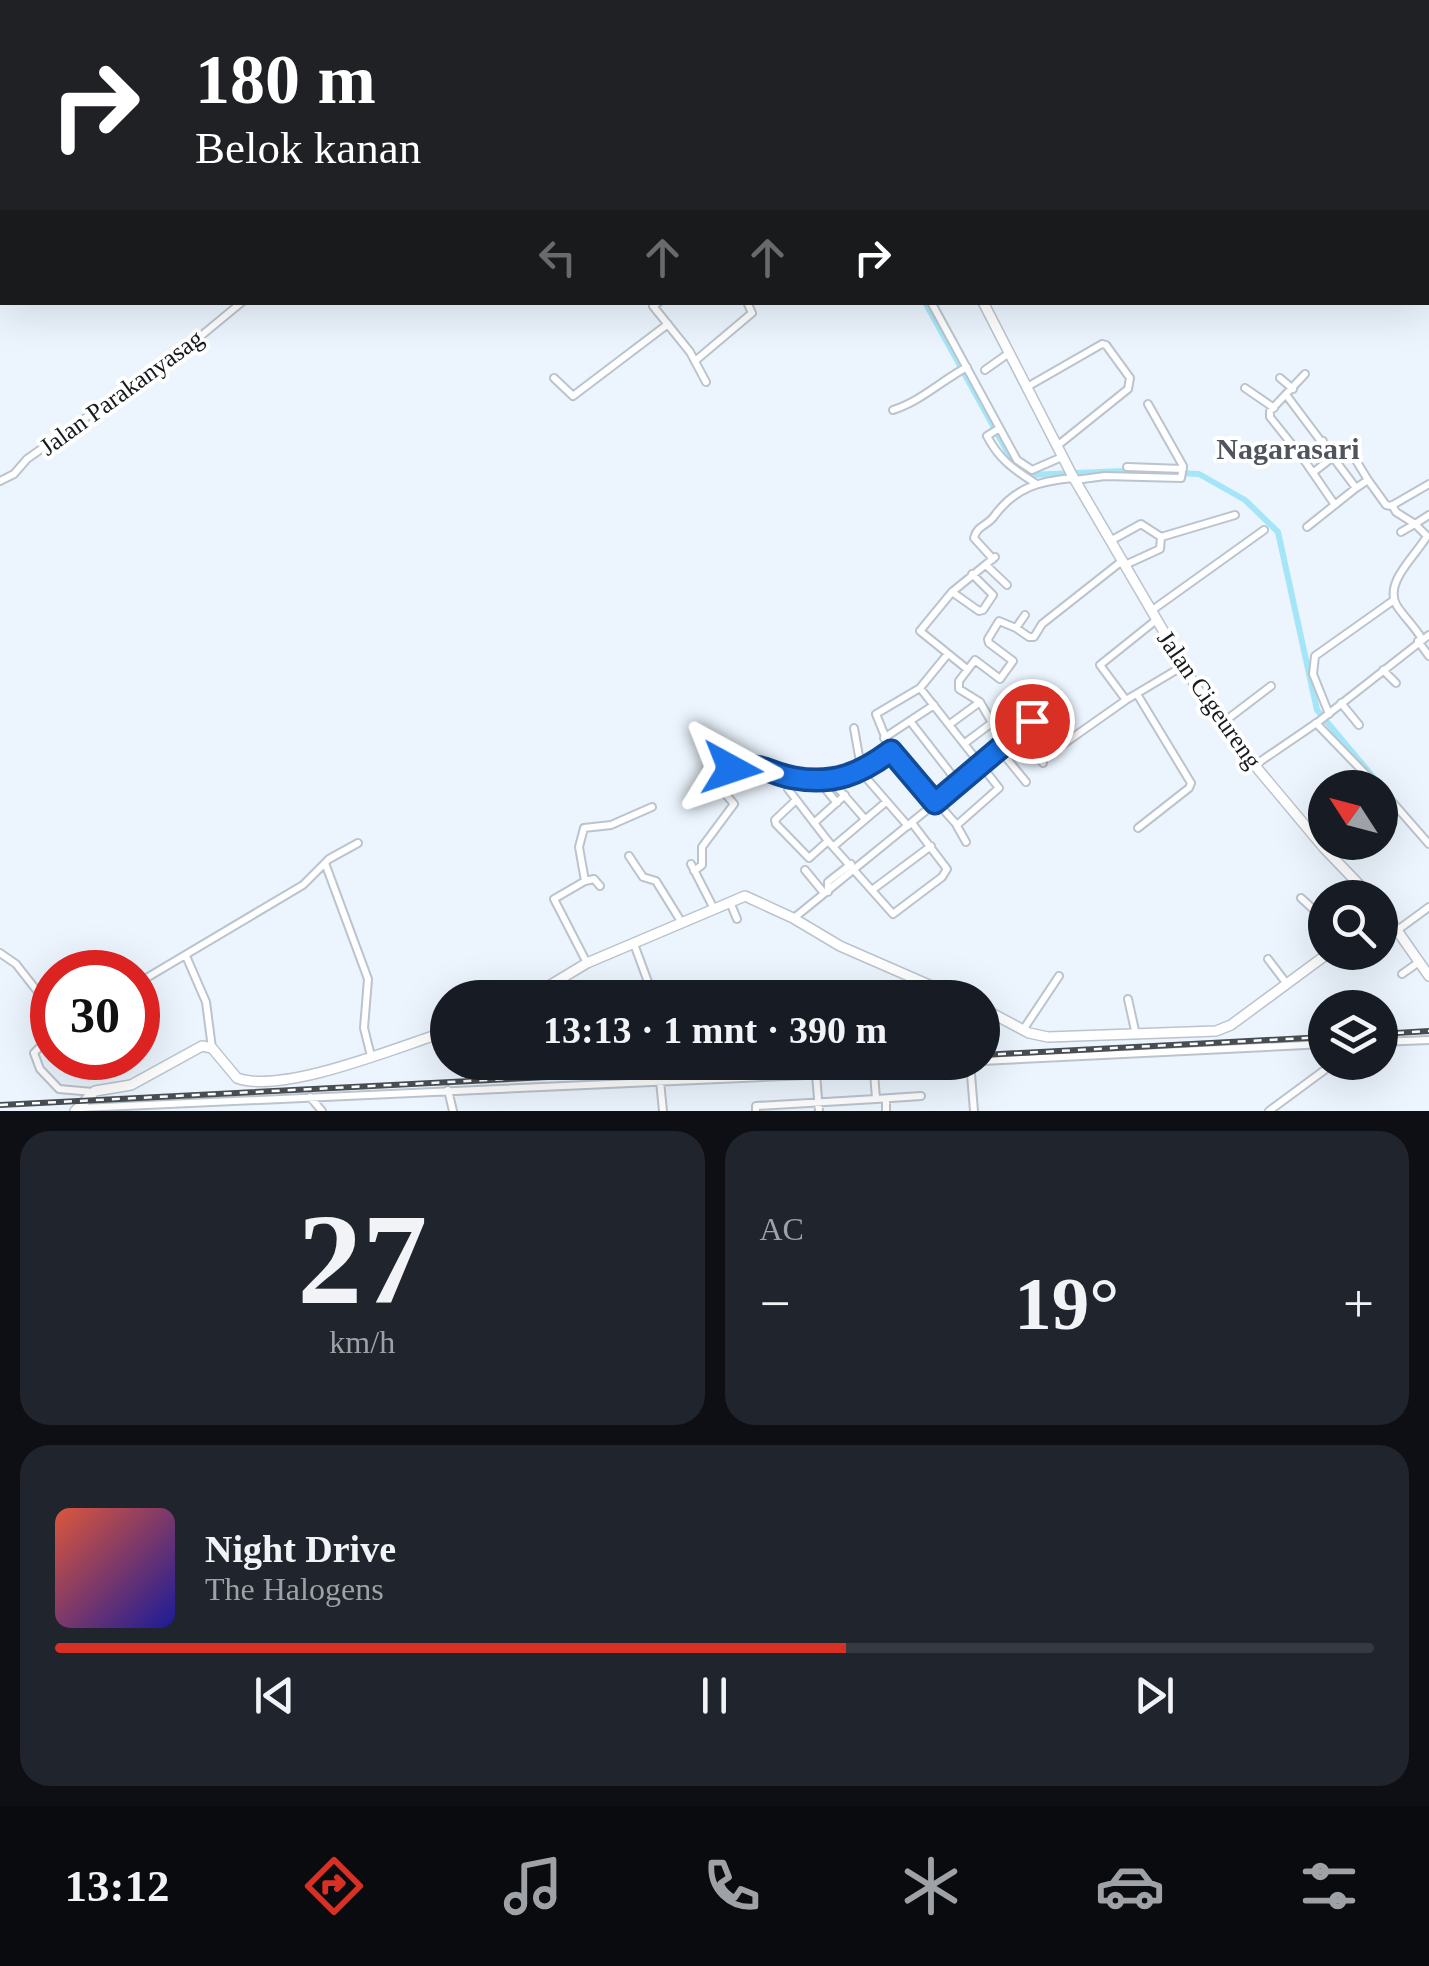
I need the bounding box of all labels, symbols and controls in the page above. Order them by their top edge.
icon: right [30,40,160,170]
text: 180 m [195,41,376,118]
text: Belok kanan [195,123,421,173]
icon: left [530,230,585,285]
icon: ahead [635,230,690,285]
icon: ahead [740,230,795,285]
icon: right [845,230,900,285]
street label: Jalan Parakanyasag [34,324,209,461]
district label: Nagarasari [1216,432,1360,465]
street label: Jalan Cigeureng [1152,625,1267,774]
pin [990,679,1075,764]
icon: arrive [1005,694,1060,749]
position arrow [680,717,784,821]
north arrow [1308,770,1398,860]
map controls [1308,770,1398,1080]
button: search [1308,880,1398,970]
speed limit sign: 30 [30,950,160,1080]
button: layers [1308,990,1398,1080]
text: 13:13 · 1 mnt · 390 m [543,1009,887,1051]
text: 27 [297,1187,427,1331]
text: AC [760,1211,804,1247]
text: 19° [1014,1262,1119,1345]
text: − [760,1273,791,1334]
text: + [1343,1273,1374,1334]
text: km/h [329,1324,395,1360]
text: Night Drive [205,1528,396,1570]
text: The Halogens [205,1571,384,1607]
icon: previous [247,1668,302,1723]
icon: pause [687,1668,742,1723]
icon: next [1127,1668,1182,1723]
icon: directions [299,1851,369,1921]
icon: music [498,1851,568,1921]
icon: phone [697,1851,767,1921]
icon: climate [896,1851,966,1921]
icon: car [1095,1851,1165,1921]
icon: filters [1294,1851,1364,1921]
text: 13:12 [65,1861,170,1911]

